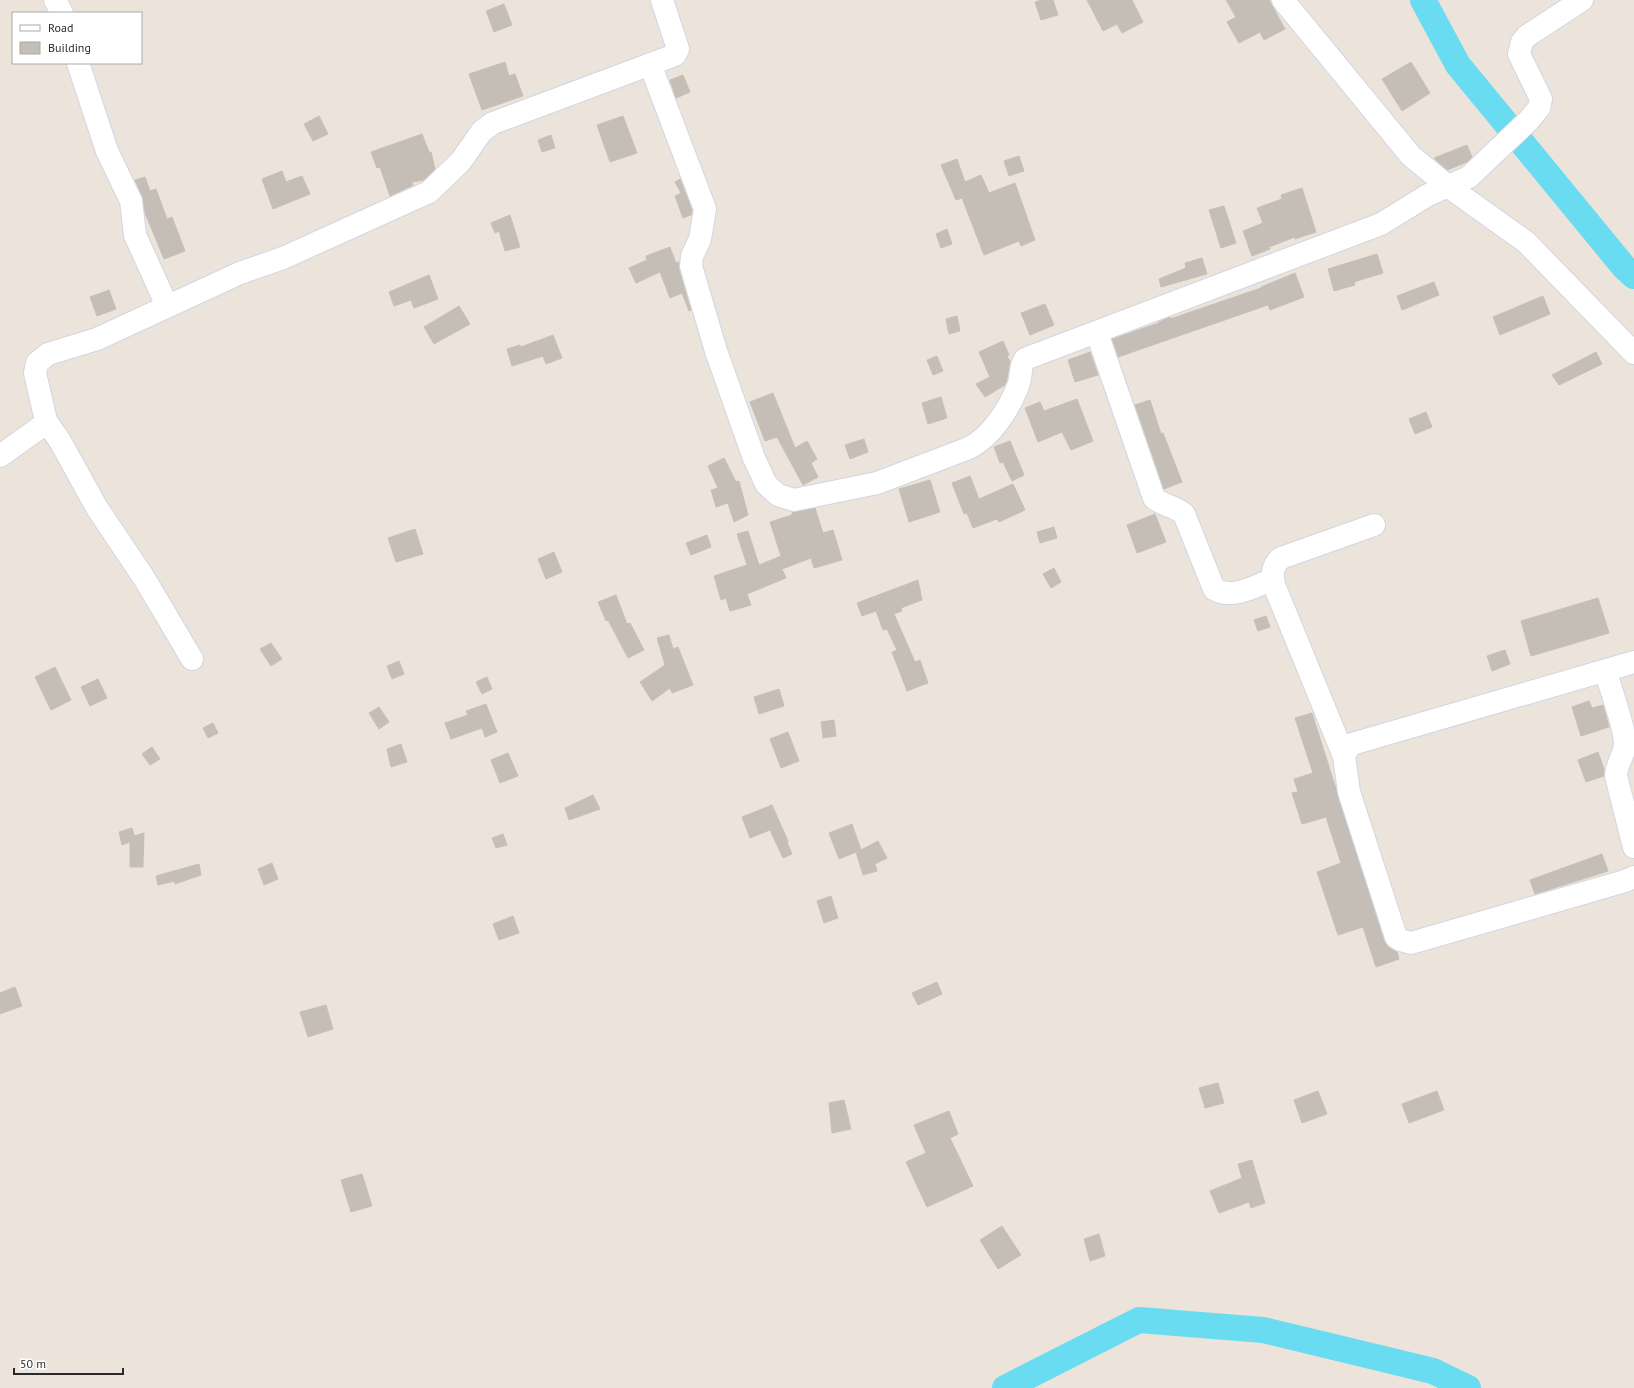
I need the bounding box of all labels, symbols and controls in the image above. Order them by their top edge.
legend [12,12,142,64]
text: Road [48,20,73,35]
text: Building [48,40,91,55]
scale bar [14,1350,123,1376]
text: 50 m [20,1356,46,1371]

